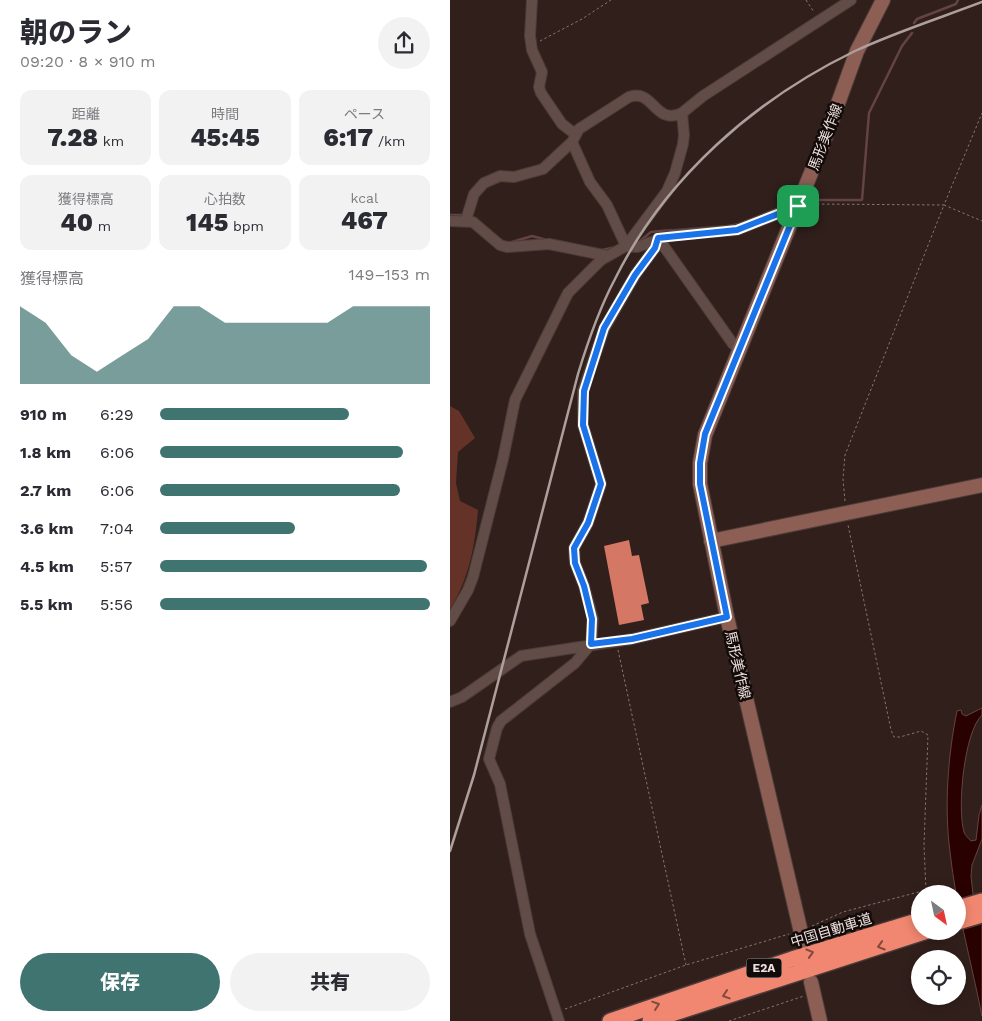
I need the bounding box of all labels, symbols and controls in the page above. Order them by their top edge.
text: 朝のラン [20,16,132,49]
button: share [378,17,430,69]
text: 09:20 · 8 × 910 m [20,52,156,71]
street label: 馬形美作線 [805,101,845,173]
text: 距離 [72,106,100,122]
text: 時間 [211,106,239,122]
text: ペース [344,106,385,122]
text: 7.28 [47,123,98,152]
text: 45:45 [190,123,260,152]
text: 6:17 [323,123,373,152]
text: km [98,133,124,149]
text: /km [373,133,405,149]
pin [777,185,819,227]
text: kcal [350,190,378,206]
text: 獲得標高 [58,191,114,207]
text: 心拍数 [204,191,246,207]
icon: arrive [784,192,812,220]
text: 467 [341,206,388,235]
text: 40 [60,208,93,237]
text: 145 [186,208,228,237]
text: m [93,218,111,234]
text: bpm [228,218,264,234]
text: 149–153 m [349,265,430,284]
text: 獲得標高 [20,269,84,288]
text: 910 m [20,405,67,424]
text: 6:29 [100,405,134,424]
text: 1.8 km [20,443,71,462]
text: 6:06 [100,443,134,462]
text: 2.7 km [20,481,71,500]
text: 6:06 [100,481,134,500]
text: 3.6 km [20,519,73,538]
text: 7:04 [100,519,133,538]
text: 4.5 km [20,557,74,576]
text: 5:57 [100,557,132,576]
text: 5.5 km [20,595,73,614]
text: 5:56 [100,595,133,614]
street label: 馬形美作線 [722,629,754,701]
north arrow [911,885,966,940]
map controls [911,885,966,1005]
street label: 中国自動車道 [788,910,874,950]
one-way arrow [877,940,885,950]
one-way arrow [806,948,814,958]
button: locate [911,950,966,1005]
button: 保存 [20,953,220,1011]
button: 共有 [230,953,430,1011]
road number: E2A [746,958,782,978]
one-way arrow [722,990,730,1000]
one-way arrow [651,1000,660,1010]

